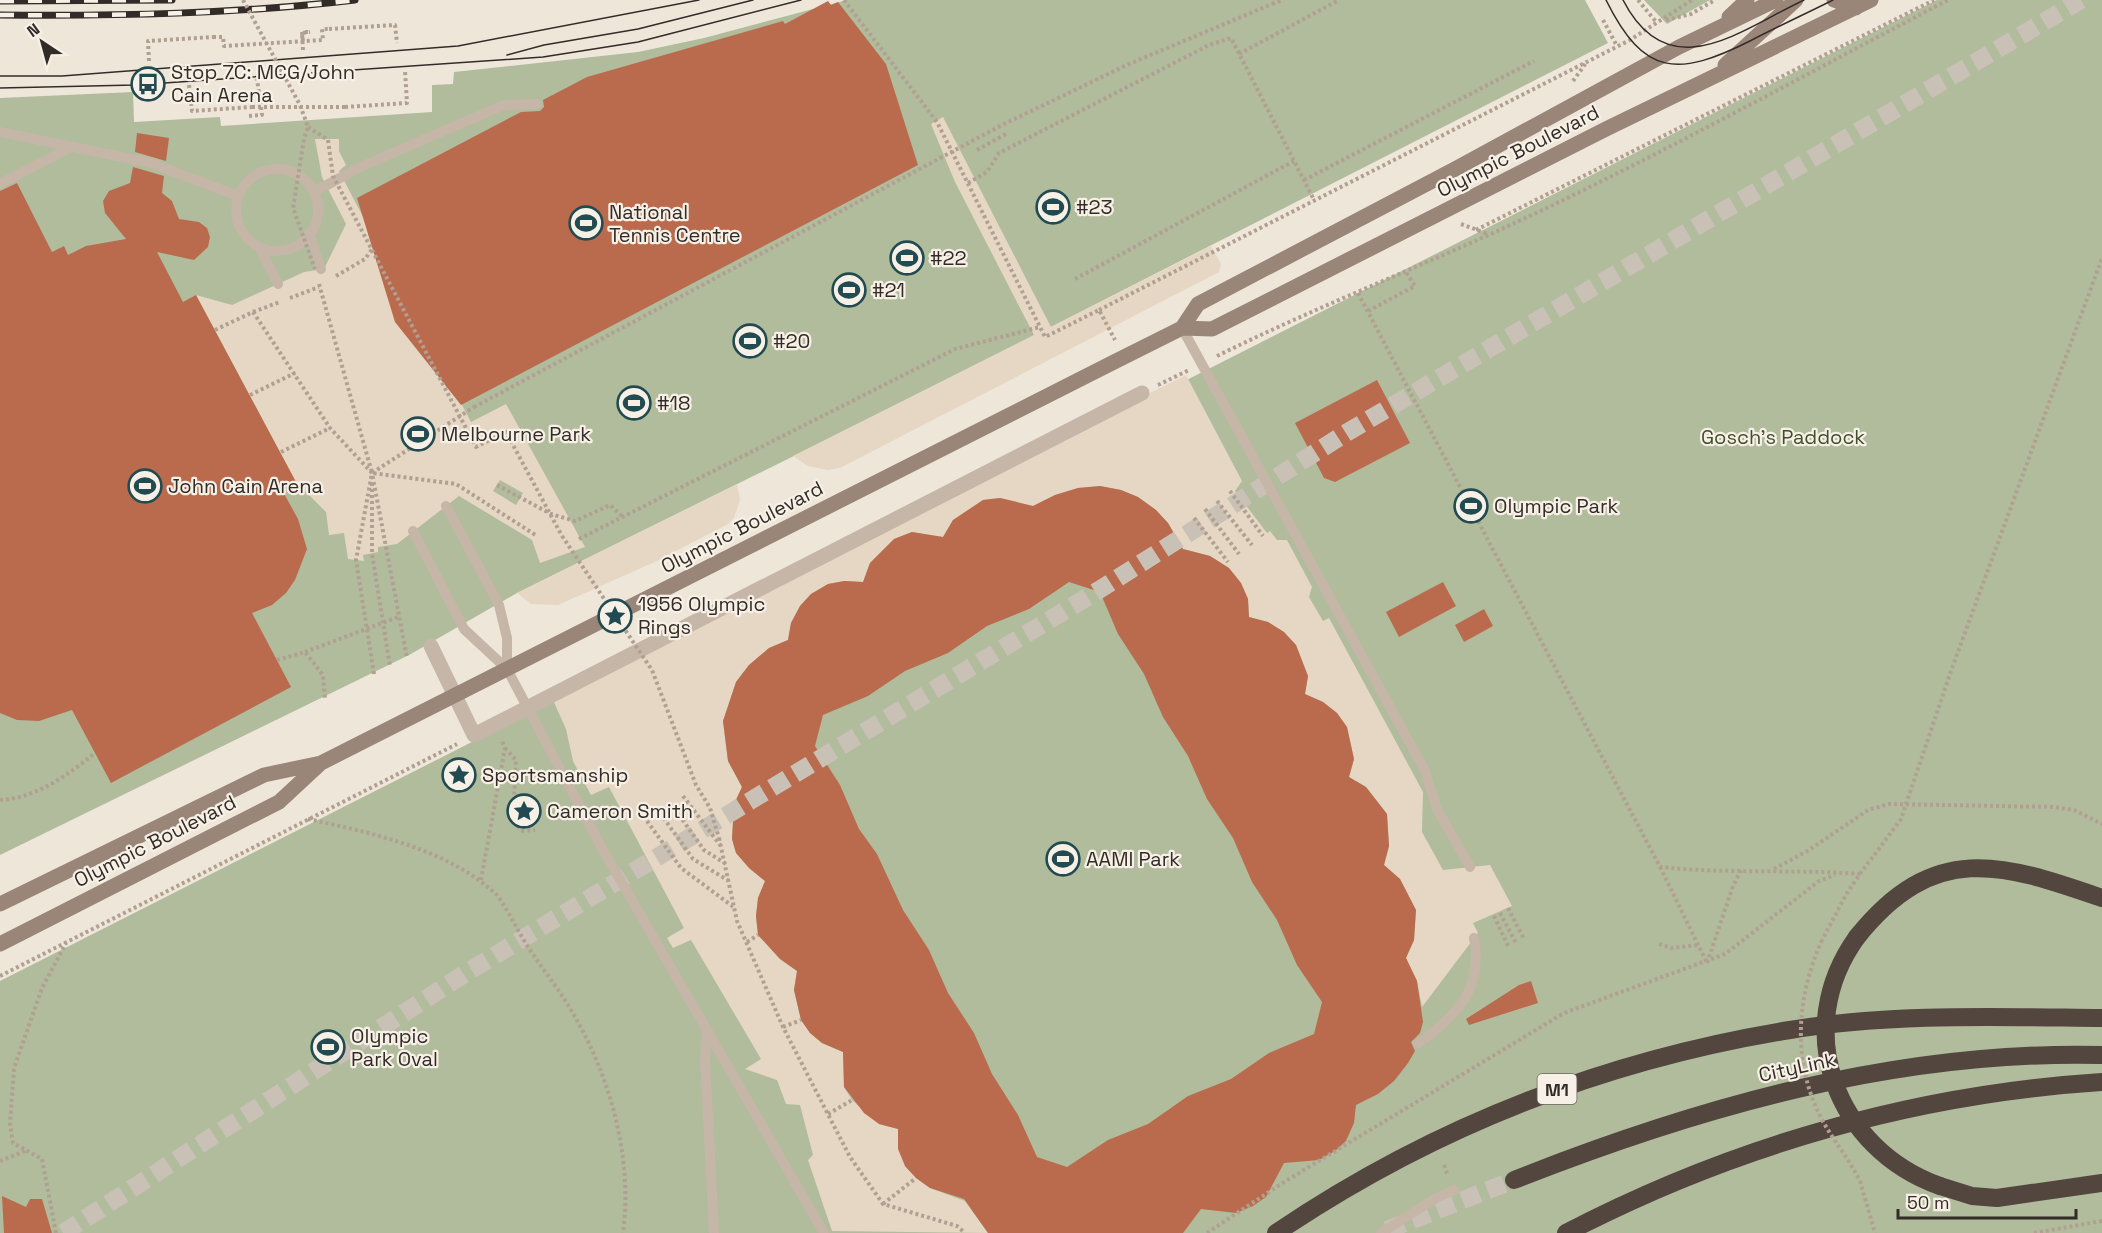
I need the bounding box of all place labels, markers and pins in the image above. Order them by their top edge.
place label: Stop 7C: MCG/John Cain Arena [171,59,355,108]
bus stop icon: Stop 7C: MCG/John Cain Arena [130,66,166,102]
sports icon: #23 [1035,189,1071,225]
place label: #23 [1076,194,1113,220]
place label: National Tennis Centre [609,199,741,248]
sports icon: National Tennis Centre [568,205,604,241]
sports icon: #22 [889,240,925,276]
place label: #22 [930,245,967,271]
sports icon: #21 [831,272,867,308]
place label: #21 [872,277,905,303]
sports icon: #20 [732,323,768,359]
place label: #20 [773,328,810,354]
sports icon: #18 [616,385,652,421]
place label: #18 [657,390,690,416]
sports icon: Melbourne Park [400,416,436,452]
place label: Melbourne Park [441,421,591,447]
sports icon: John Cain Arena [127,468,163,504]
place label: John Cain Arena [168,473,323,499]
sports icon: Olympic Park [1453,488,1489,524]
place label: Olympic Park [1494,493,1618,519]
place label: 1956 Olympic Rings [638,591,765,640]
place icon: 1956 Olympic Rings [597,598,633,634]
place icon: Sportsmanship [441,757,477,793]
place label: Sportsmanship [482,762,628,788]
place icon: Cameron Smith [506,793,542,829]
place label: Cameron Smith [547,798,693,824]
sports icon: AAMI Park [1045,841,1081,877]
place label: AAMI Park [1086,846,1180,872]
place label: Olympic Park Oval [351,1023,438,1072]
sports icon: Olympic Park Oval [310,1029,346,1065]

